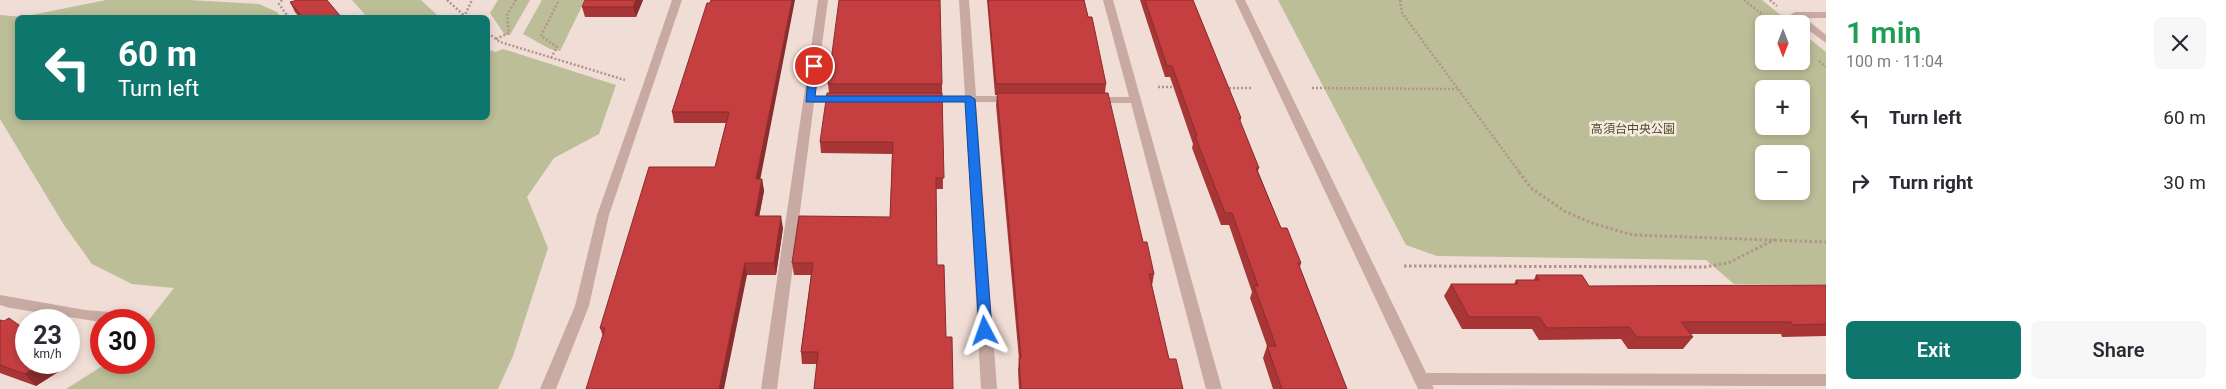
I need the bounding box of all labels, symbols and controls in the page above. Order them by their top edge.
north arrow [1755,15,1810,70]
map controls [1755,15,1810,200]
text: 1 min [1846,15,1921,50]
button: close [2154,17,2206,69]
text: 60 m [118,34,197,75]
icon: left [35,35,100,100]
pin [793,45,835,87]
icon: arrive [800,52,828,80]
text: 100 m · 11:04 [1846,52,1943,71]
text: Turn left [118,76,199,101]
button: + [1755,80,1810,135]
icon: left [1846,104,1874,132]
text: Turn left [1889,106,1962,129]
text: 60 m [2163,106,2206,129]
park label: 高須台中央公園 [1591,122,1675,136]
button: − [1755,145,1810,200]
icon: right [1846,169,1874,197]
text: Turn right [1889,171,1973,194]
text: 30 m [2163,171,2206,194]
position arrow [958,304,1010,356]
speed limit sign: 30 [90,309,155,374]
text: 23 [33,321,62,350]
button: Exit [1846,321,2021,379]
button: Share [2031,321,2206,379]
text: km/h [33,347,62,361]

